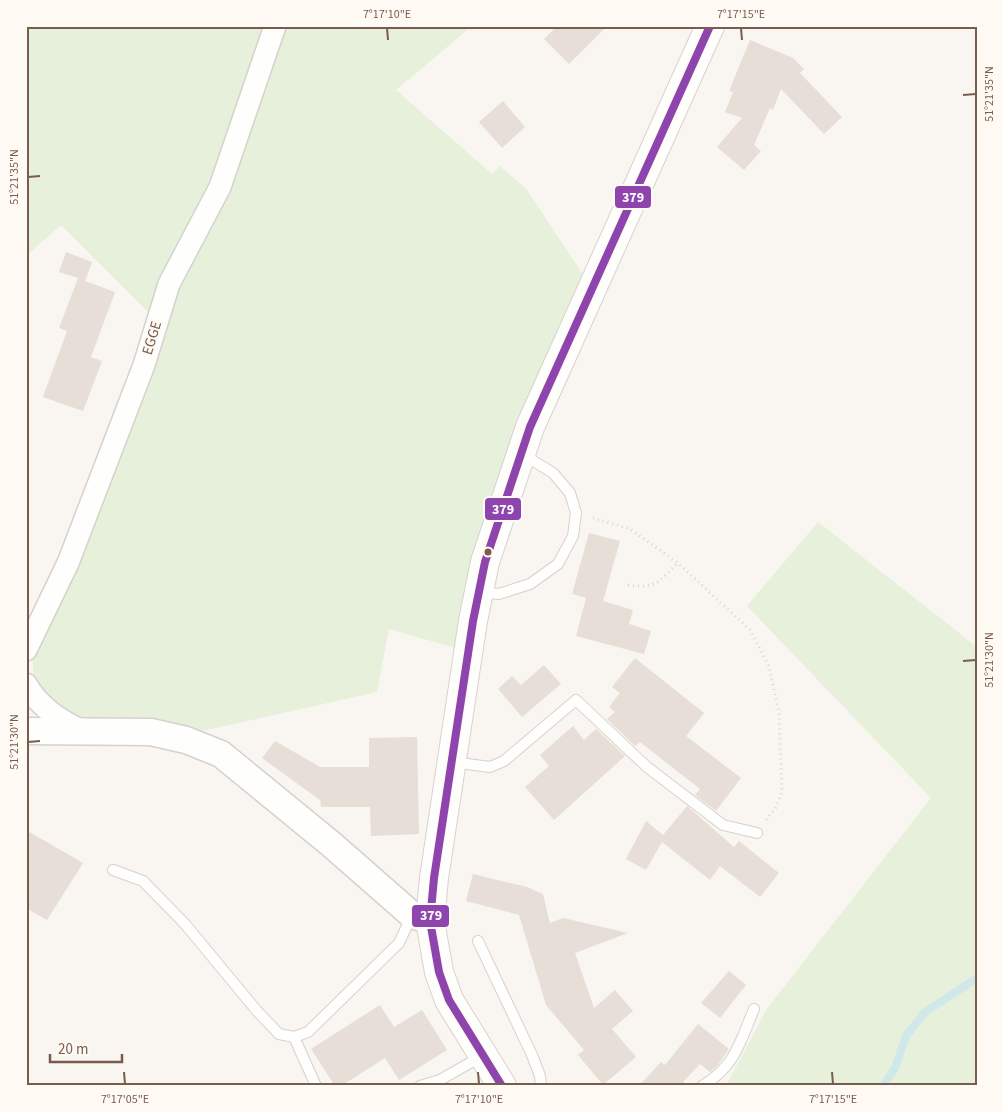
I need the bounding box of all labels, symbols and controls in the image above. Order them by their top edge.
text: 7°17'10"E [363,6,411,23]
text: 7°17'15"E [717,6,765,23]
text: 51°21'35"N [981,66,998,122]
text: 51°21'35"N [6,149,23,205]
line badge: 379 [614,185,652,209]
text: 379 [622,188,644,208]
street label: EGGE [137,318,167,357]
line badge: 379 [484,497,522,521]
text: 379 [492,500,514,520]
unlabelled marker [483,547,493,557]
text: 51°21'30"N [981,632,998,688]
text: 51°21'30"N [6,714,23,770]
line badge: 379 [411,904,450,928]
text: 379 [420,906,442,926]
scale bar [50,1032,122,1064]
text: 20 m [58,1039,88,1060]
text: 7°17'05"E [101,1091,149,1108]
text: 7°17'10"E [455,1091,503,1108]
text: 7°17'15"E [809,1091,857,1108]

